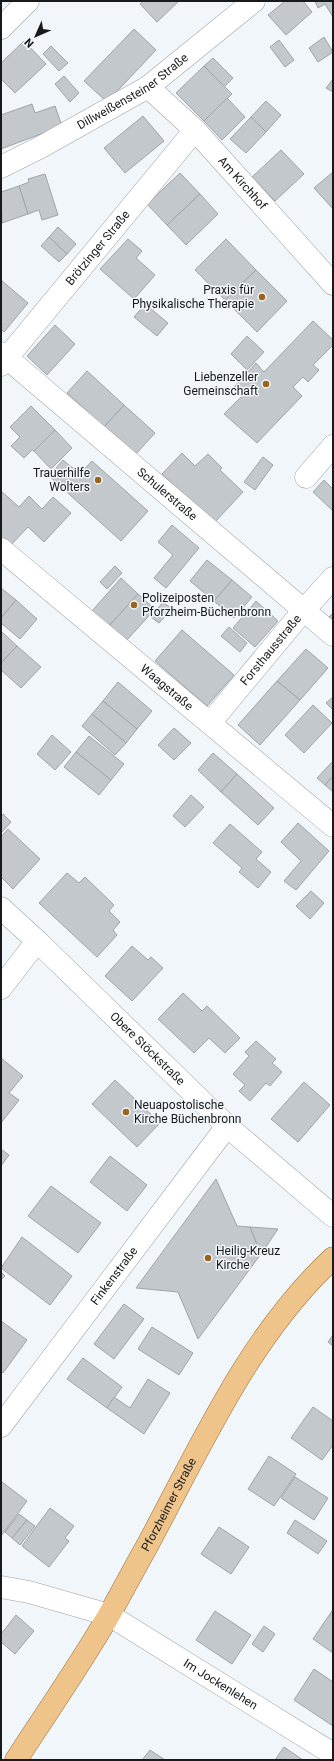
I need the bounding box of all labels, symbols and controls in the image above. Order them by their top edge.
north arrow [16,16,56,56]
text: N [22,35,37,50]
street label: Dillweißensteiner Straße [75,50,191,132]
street label: Am Kirchhof [215,154,270,213]
street label: Brötzinger Straße [63,208,133,288]
place label: Praxis für Physikalische Therapie [132,283,254,311]
marker: Praxis für Physikalische Therapie [257,292,267,302]
place label: Liebenzeller Gemeinschaft [183,370,258,398]
marker: Liebenzeller Gemeinschaft [261,379,271,389]
street label: Schulerstraße [134,465,200,523]
place label: Trauerhilfe Wolters [33,466,90,494]
marker: Trauerhilfe Wolters [93,475,103,485]
place label: Polizeiposten Pforzheim-Büchenbronn [142,591,271,619]
marker: Polizeiposten Pforzheim-Büchenbronn [129,600,139,610]
street label: Forsthausstraße [237,612,304,688]
street label: Waagstraße [138,661,196,713]
street label: Obere Stöckstraße [107,1009,188,1088]
place label: Neuapostolische Kirche Büchenbronn [134,1098,241,1126]
marker: Neuapostolische Kirche Büchenbronn [121,1107,131,1117]
street label: Finkenstraße [88,1244,141,1308]
place label: Heilig-Kreuz Kirche [216,1244,280,1272]
marker: Heilig-Kreuz Kirche [203,1253,213,1263]
street label: Pforzheimer Straße [139,1455,199,1554]
street label: Im Jockenlehen [181,1656,260,1712]

